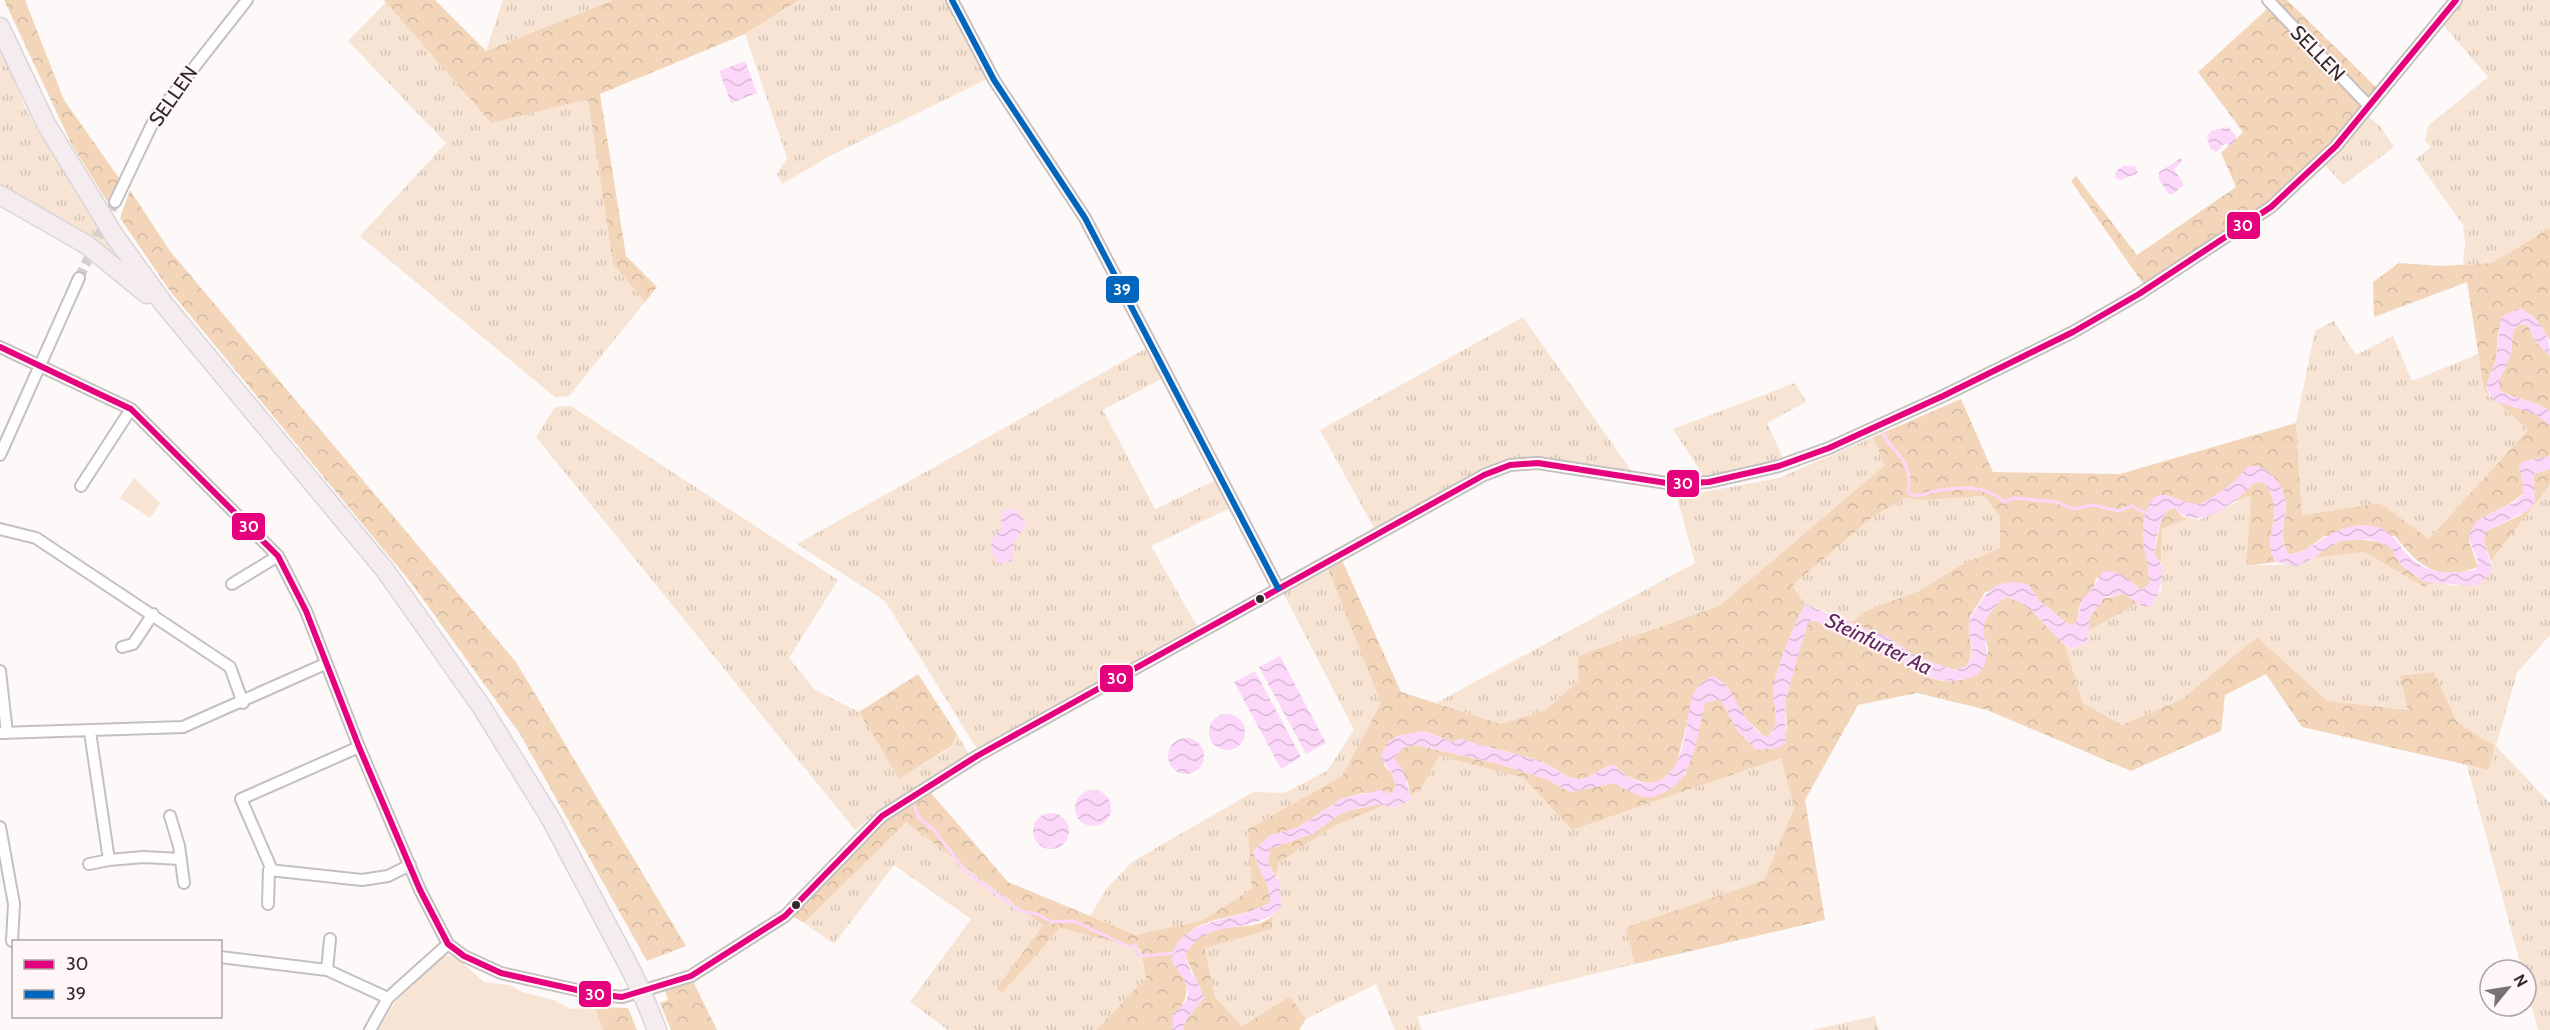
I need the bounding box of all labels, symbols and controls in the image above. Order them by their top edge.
street label: SELLEN [2286,20,2350,86]
street label: SELLEN [144,61,202,131]
line badge: 30 [2226,211,2261,240]
text: 30 [2233,216,2253,235]
line badge: 39 [1105,275,1140,304]
text: 39 [1113,280,1131,299]
line badge: 30 [1666,469,1700,498]
text: 30 [1673,474,1693,493]
line badge: 30 [231,512,266,541]
text: 30 [239,517,259,536]
unlabelled marker [1254,593,1266,605]
water label: Steinfurter Aa [1822,607,1937,680]
line badge: 30 [1099,664,1134,693]
text: 30 [1107,669,1127,688]
unlabelled marker [790,899,802,911]
legend [12,940,222,1018]
text: 30 [66,953,88,975]
north arrow [2478,958,2538,1018]
text: N [2510,971,2532,990]
line badge: 30 [578,980,612,1008]
text: 39 [66,983,86,1005]
text: 30 [585,985,605,1004]

